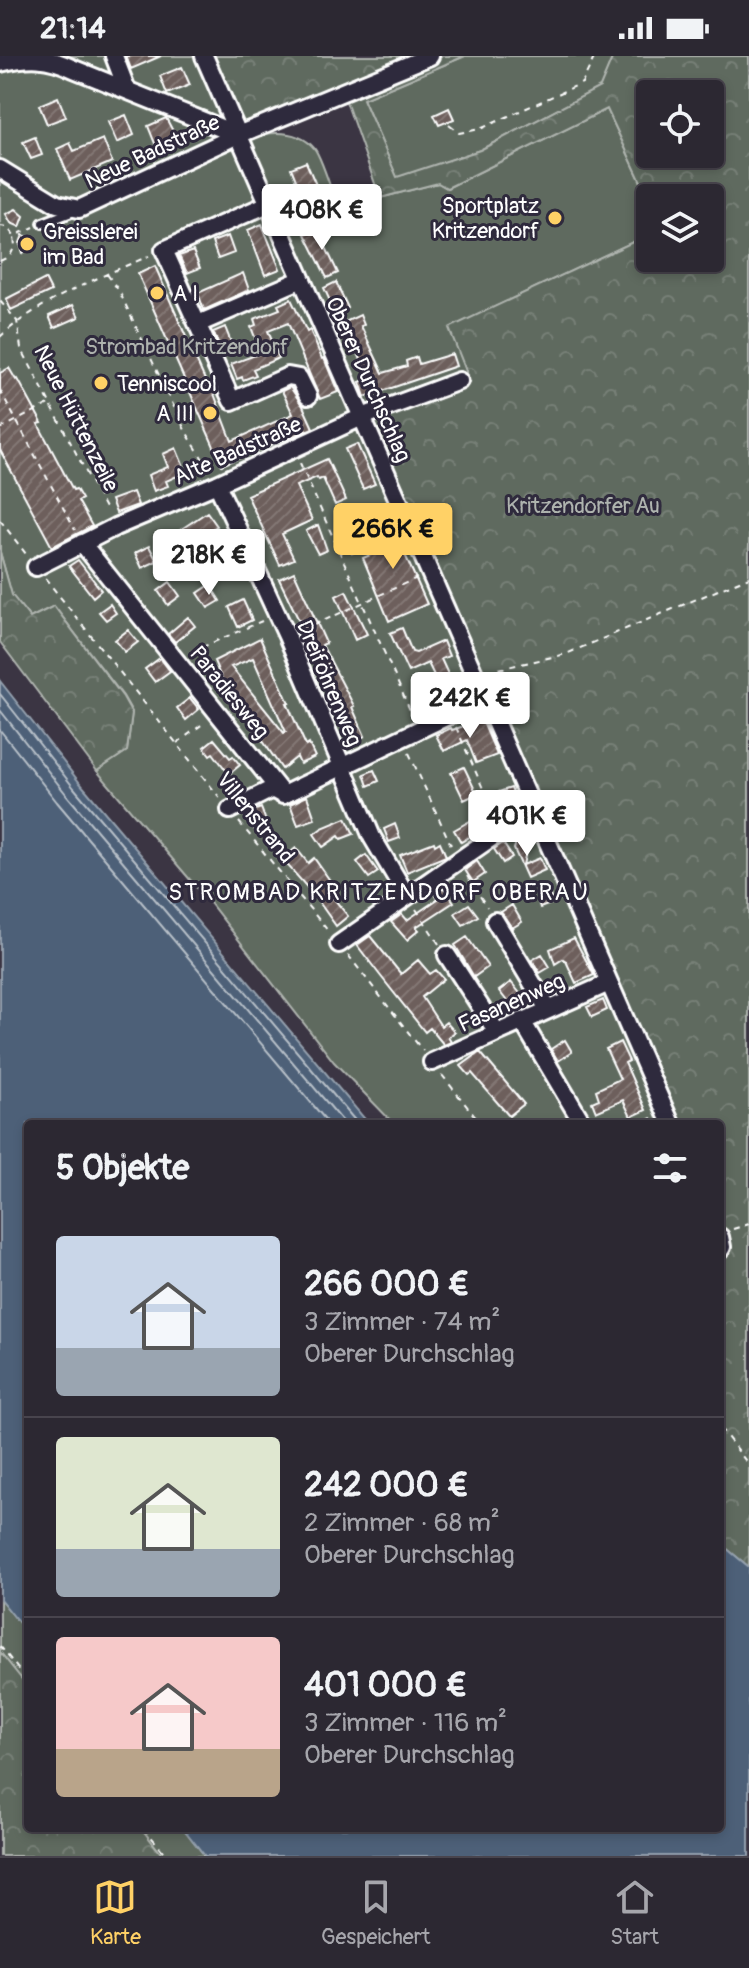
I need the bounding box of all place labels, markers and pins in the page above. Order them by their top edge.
pin: 408K € [257,184,387,252]
place label: Sportplatz Kritzendorf [432,192,539,245]
marker: Sportplatz Kritzendorf [546,209,564,227]
place label: Greisslerei im Bad [43,218,138,271]
marker: Greisslerei im Bad [18,235,36,253]
place label: A I [173,280,198,308]
marker: A I [148,284,166,302]
place label: Tenniscool [117,370,217,398]
marker: Tenniscool [92,374,110,392]
place label: A III [156,400,194,428]
marker: A III [201,404,219,422]
pin: 266K € [328,503,458,571]
pin: 218K € [144,529,274,597]
pin: 242K € [405,672,535,740]
pin: 401K € [462,790,592,858]

